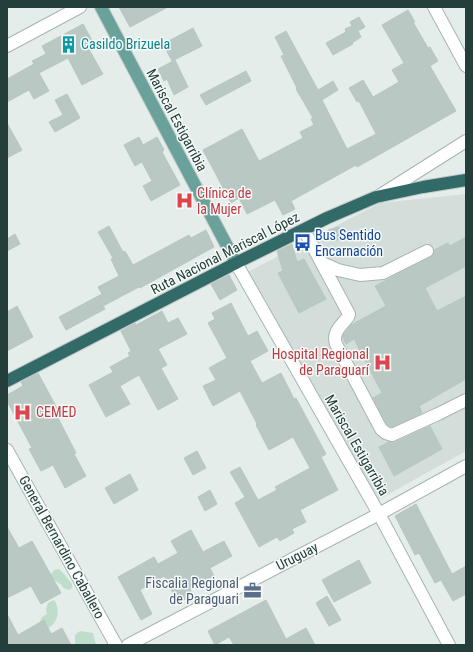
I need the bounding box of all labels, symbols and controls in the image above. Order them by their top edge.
building icon: Casildo Brizuela [58,34,78,54]
place label: Casildo Brizuela [81,36,170,52]
street label: Mariscal Estigarribia [143,66,211,174]
place label: Clínica de la Mujer [197,185,252,217]
hospital icon: Clínica de la Mujer [174,191,194,211]
street label: Ruta Nacional Mariscal López [148,209,302,297]
place label: Bus Sentido Encarnación [315,227,383,259]
bus stop icon: Bus Sentido Encarnación [292,233,312,253]
place label: Hospital Regional de Paraguarí [272,346,370,378]
hospital icon: Hospital Regional de Paraguarí [372,352,392,372]
street label: Mariscal Estigarribia [322,392,392,498]
hospital icon: CEMED [13,402,33,422]
place label: CEMED [36,404,76,420]
street label: General Bernardino Caballero [16,473,108,621]
street label: Uruguay [273,539,321,573]
place label: Fiscalia Regional de Paraguari [145,575,239,607]
office icon: Fiscalia Regional de Paraguari [242,581,262,601]

